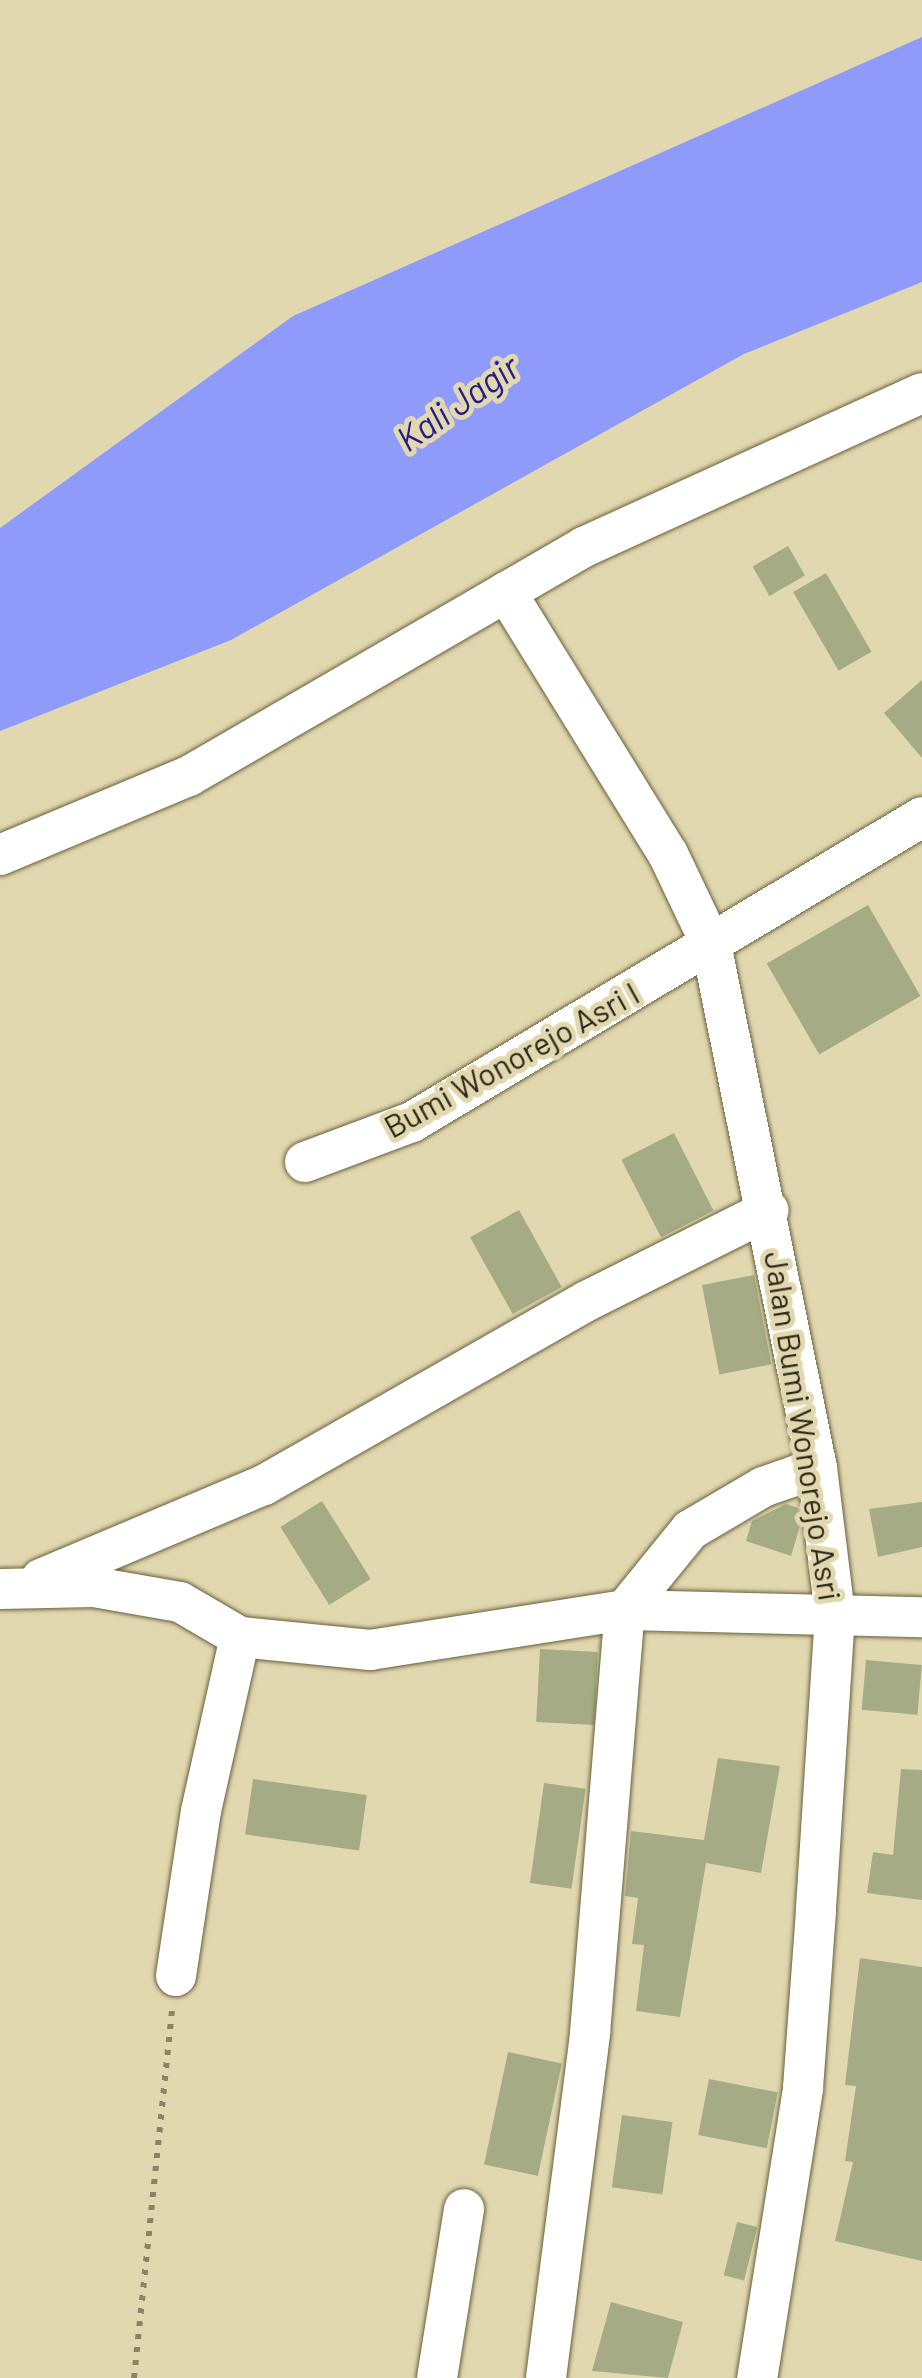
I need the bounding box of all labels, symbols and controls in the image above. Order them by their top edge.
water label: Kali Jagir [388,345,526,459]
street label: Bumi Wonorejo Asri I [377,973,645,1145]
street label: Jalan Bumi Wonorejo Asri [757,1249,851,1603]

